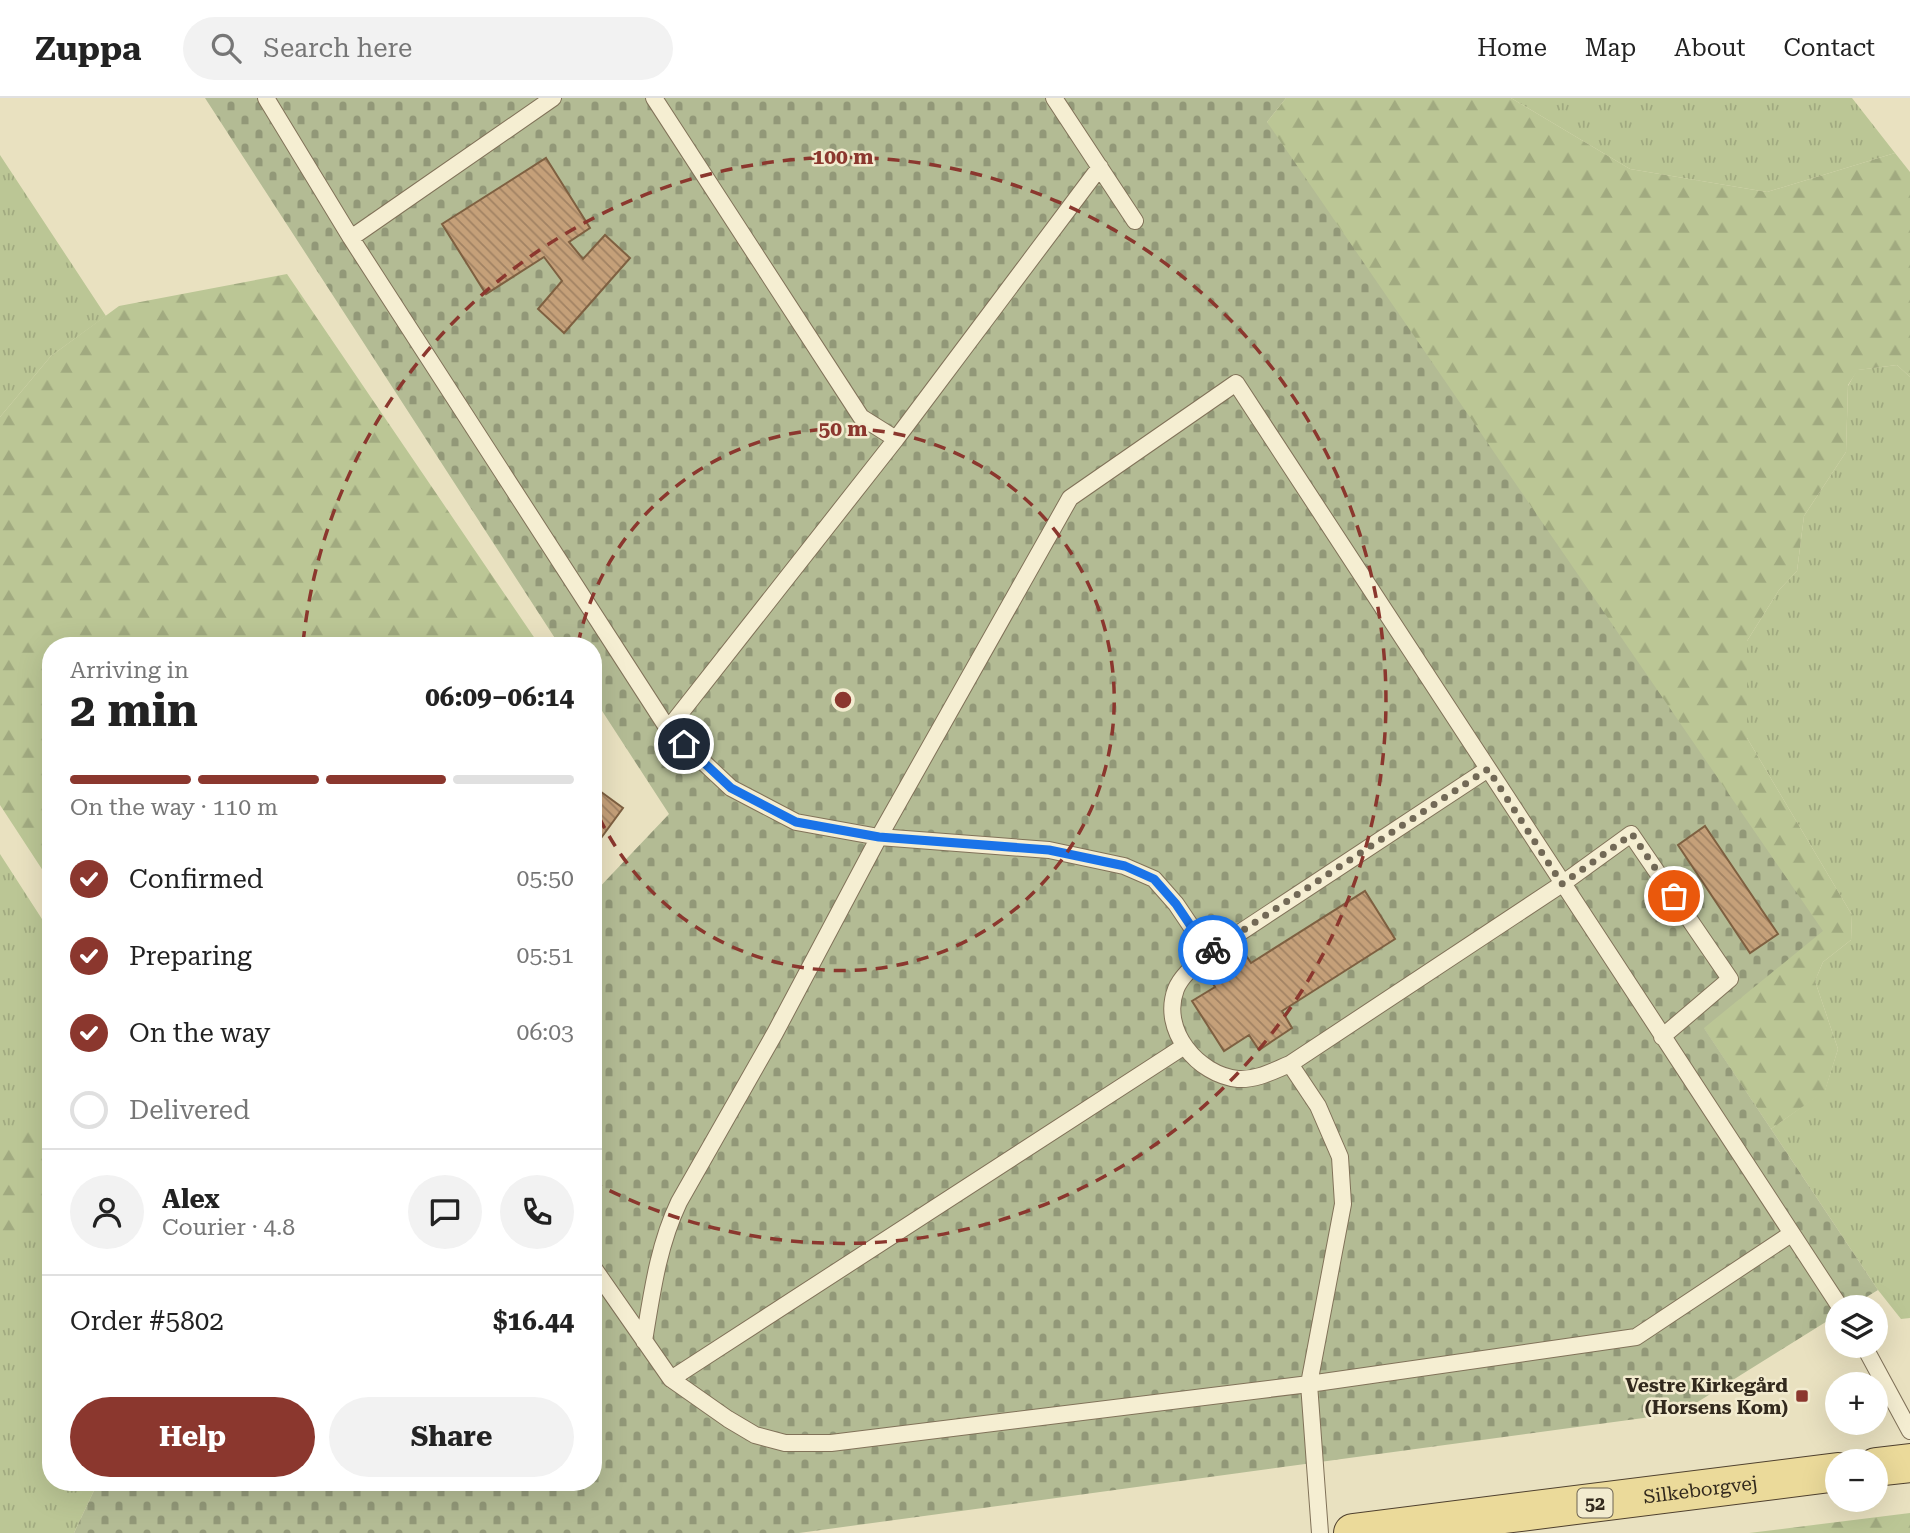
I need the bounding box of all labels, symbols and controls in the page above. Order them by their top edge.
search box [183,17,673,80]
text: Zuppa [35,29,141,68]
icon: search [207,29,245,67]
text: Search here [263,33,412,63]
text: Home [1477,34,1547,62]
text: Map [1585,34,1636,62]
text: About [1674,34,1745,62]
text: Contact [1783,34,1875,62]
text: 100 m [813,145,873,169]
text: 50 m [818,417,868,441]
text: Arriving in [70,657,189,684]
text: 06:09–06:14 [425,682,574,712]
text: 2 min [70,683,198,737]
centre of rings [831,688,855,712]
pin [654,714,714,774]
icon: home [665,725,703,763]
text: On the way · 110 m [70,794,278,821]
icon: check [70,860,108,898]
text: Confirmed [129,864,264,894]
text: 05:50 [517,865,574,892]
pin [1644,866,1704,926]
icon: bag [1655,877,1693,915]
courier [1178,915,1248,985]
icon: bike [1194,931,1232,969]
icon: check [70,937,108,975]
text: Preparing [129,941,252,971]
text: 05:51 [517,942,574,969]
icon: check [70,1014,108,1052]
text: On the way [129,1018,270,1048]
text: 06:03 [517,1019,574,1046]
text: Delivered [129,1095,250,1125]
button: person [70,1175,144,1249]
button: chat [408,1175,482,1249]
button: phone [500,1175,574,1249]
text: Alex [162,1184,220,1214]
text: Courier · 4.8 [162,1214,295,1241]
map controls [1825,1295,1888,1512]
button: layers [1825,1295,1888,1358]
text: Order #5802 [70,1306,224,1336]
text: $16.44 [493,1306,574,1336]
button: + [1825,1372,1888,1435]
place label: Vestre Kirkegård (Horsens Kom) [1625,1374,1788,1419]
marker: Vestre Kirkegård (Horsens Kom) [1794,1388,1810,1404]
button: Help [70,1397,315,1477]
button: Share [329,1397,574,1477]
button: − [1825,1449,1888,1512]
street label: Silkeborgvej [1642,1471,1759,1508]
road number: 52 [1578,1488,1612,1518]

